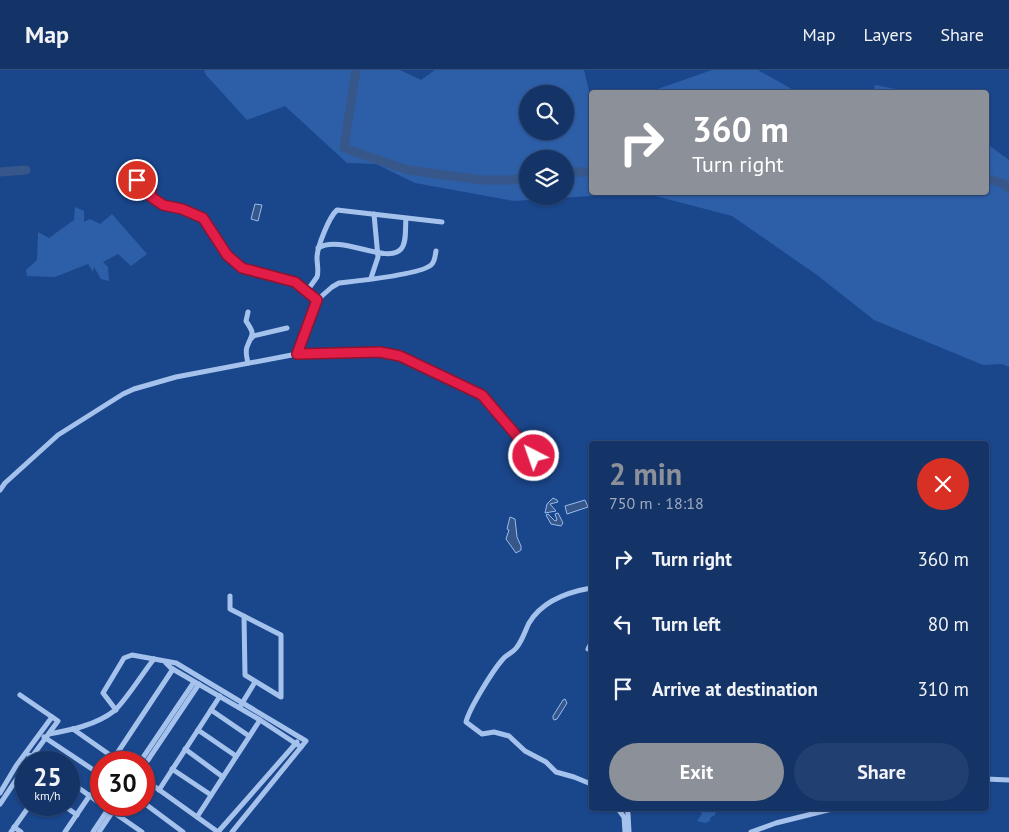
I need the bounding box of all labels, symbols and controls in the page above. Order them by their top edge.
text: Map [25,19,69,50]
text: Map [803,23,835,46]
text: Layers [863,23,912,46]
text: Share [940,23,984,46]
map controls [519,85,574,205]
button: search [519,85,574,140]
text: 360 m [692,106,789,152]
icon: right [609,110,674,175]
button: layers [519,150,574,205]
text: Turn right [692,150,784,178]
pin [116,159,158,201]
icon: arrive [123,166,151,194]
position arrow [507,429,559,481]
text: 2 min [609,454,682,493]
button: close [917,458,969,510]
text: 750 m · 18:18 [609,493,704,513]
icon: right [609,545,637,573]
text: Turn right [652,547,732,571]
text: 360 m [917,547,969,571]
icon: left [609,610,637,638]
text: Turn left [652,612,721,636]
text: 80 m [928,612,969,636]
icon: arrive [609,675,637,703]
text: Arrive at destination [652,677,818,701]
text: 310 m [917,677,969,701]
button: Exit [609,743,784,801]
button: Share [794,743,969,801]
speed limit sign: 30 [90,751,155,816]
text: 25 [33,761,62,793]
text: km/h [34,788,61,803]

